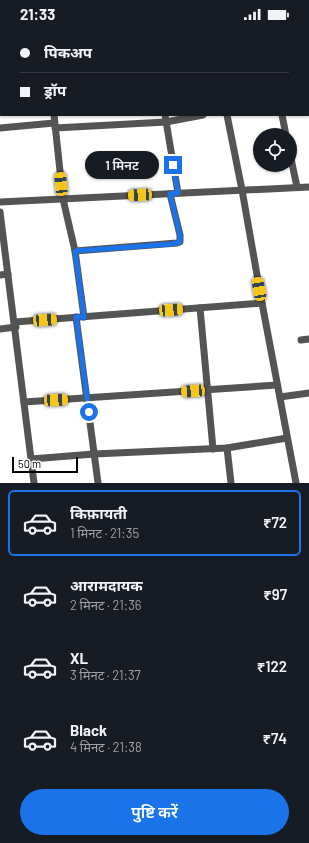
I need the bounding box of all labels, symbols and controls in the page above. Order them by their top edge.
text: 21:33 [20,5,55,23]
text: पिकअप [44,43,92,61]
text: ड्रॉप [44,81,66,99]
map controls [253,128,297,172]
button: locate [253,128,297,172]
callout: 1 मिनट [85,151,159,179]
route end [164,156,182,174]
text: 1 मिनट [105,157,139,173]
car [54,171,68,197]
car [128,188,152,202]
car [251,276,267,302]
car [159,303,183,317]
car [33,313,57,327]
car [181,384,205,398]
car [44,393,68,407]
route start [80,403,98,421]
scale bar [12,455,78,474]
text: 50 m [18,457,41,470]
text: किफ़ायती [70,504,127,522]
icon: car [22,505,58,541]
text: ₹72 [263,513,287,531]
text: 1 मिनट · 21:35 [70,525,139,541]
text: आरामदायक [70,576,143,594]
icon: car [22,577,58,613]
text: ₹97 [263,585,287,603]
text: 2 मिनट · 21:36 [70,597,142,613]
icon: car [22,649,58,685]
text: XL [70,649,88,667]
text: ₹122 [257,657,287,675]
text: 3 मिनट · 21:37 [70,667,141,683]
icon: car [22,721,58,757]
text: Black [70,721,107,739]
text: ₹74 [262,729,287,747]
text: 4 मिनट · 21:38 [70,739,142,755]
button: पुष्टि करें [20,789,289,835]

